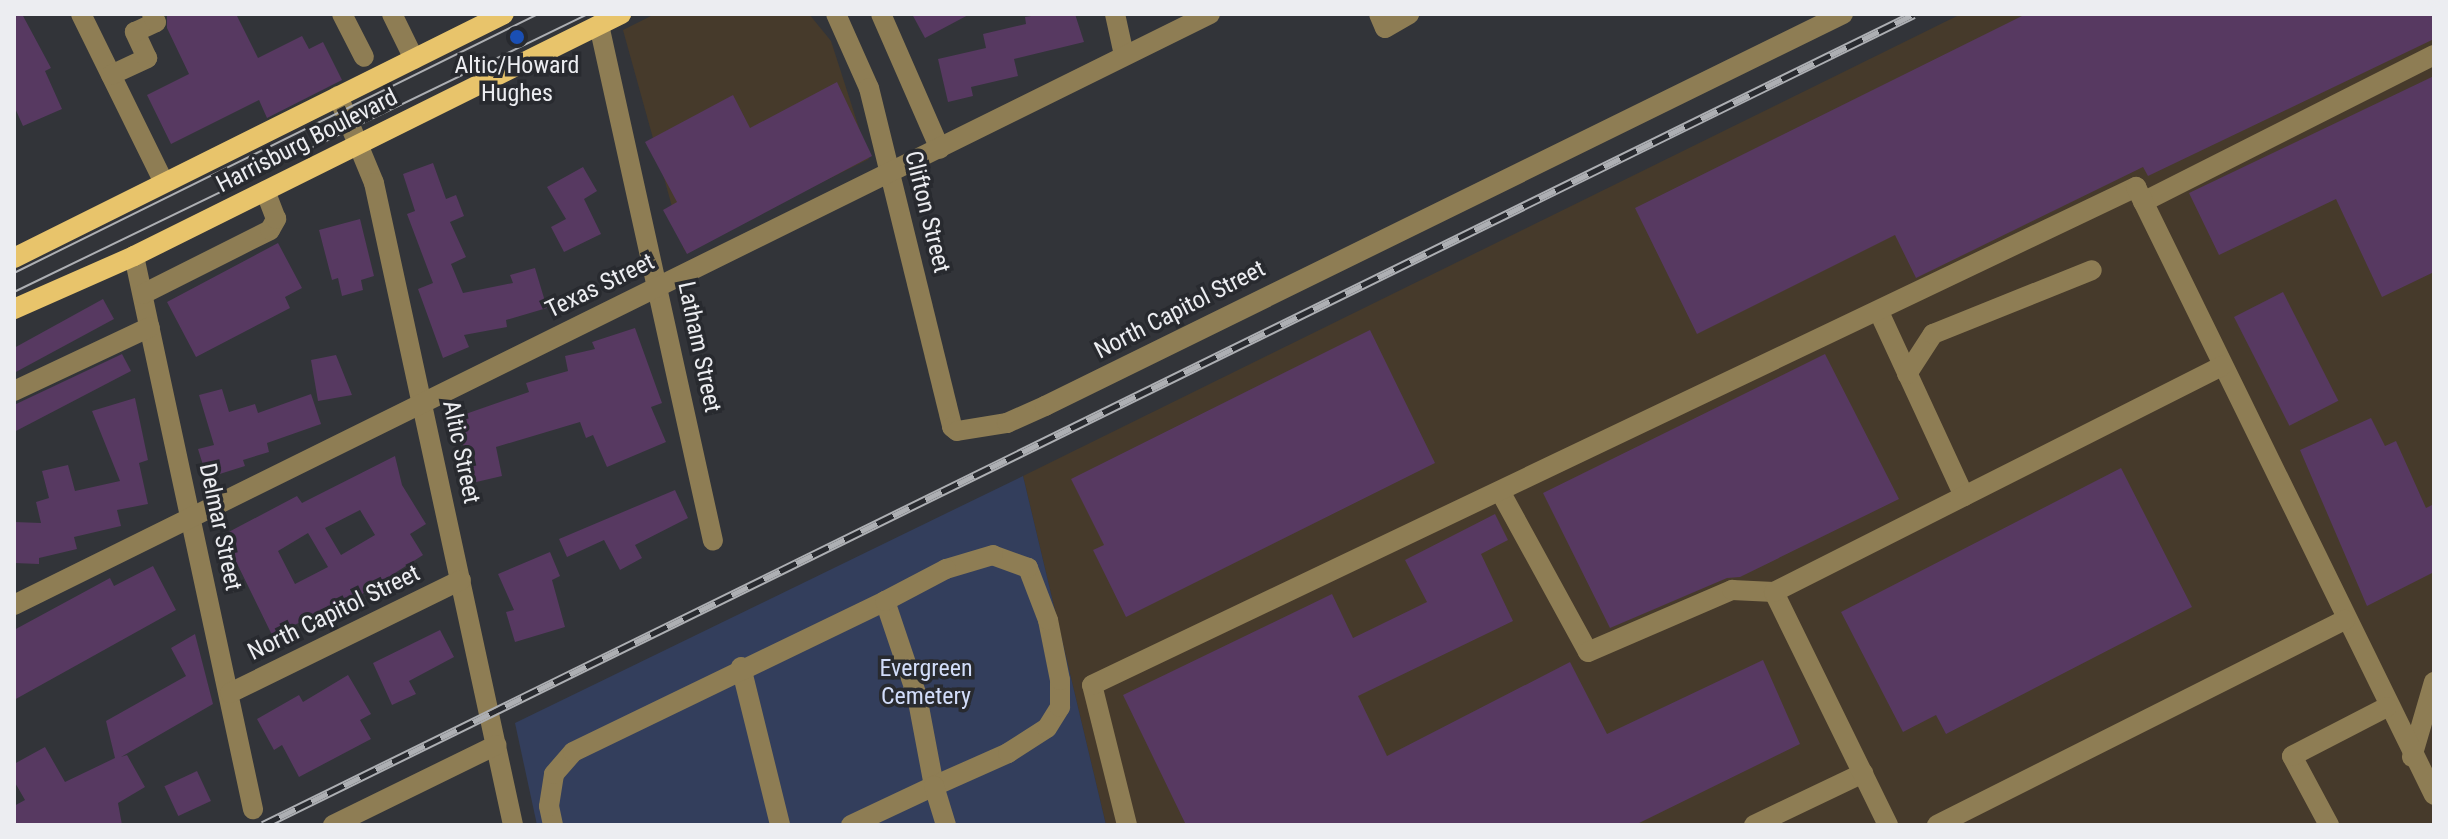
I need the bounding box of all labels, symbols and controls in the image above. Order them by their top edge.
marker: Altic/Howard Hughes [506,26,528,48]
place label: Altic/Howard Hughes [455,52,579,108]
street label: Harrisburg Boulevard [212,83,402,199]
street label: Clifton Street [898,148,956,276]
street label: Texas Street [541,247,659,325]
street label: North Capitol Street [1090,255,1270,365]
street label: Latham Street [671,279,727,415]
street label: Altic Street [436,398,486,506]
street label: Delmar Street [192,461,248,593]
street label: North Capitol Street [243,559,425,667]
park label: Evergreen Cemetery [879,655,973,711]

